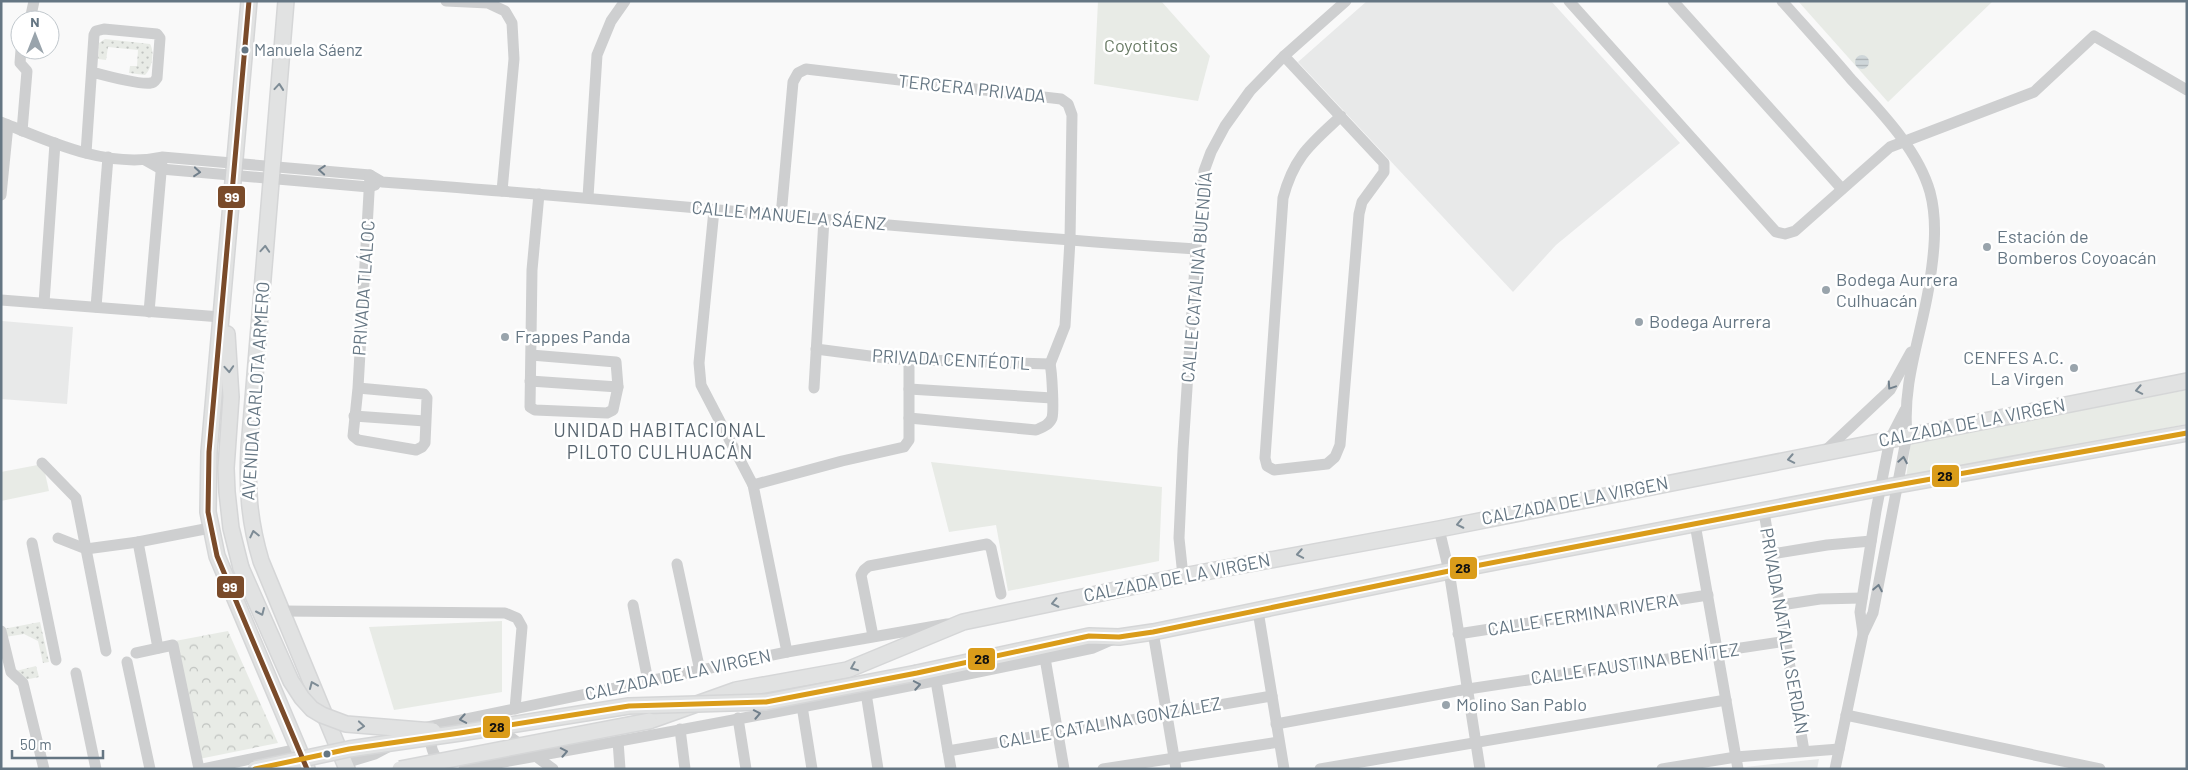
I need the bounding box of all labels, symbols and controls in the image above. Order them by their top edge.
north arrow [10,10,60,60]
text: N [30,13,40,30]
park label: Coyotitos [1104,34,1178,56]
place label: Manuela Sáenz [254,39,362,59]
marker: Manuela Sáenz [240,45,250,55]
street label: TERCERA PRIVADA [897,69,1047,107]
one-way arrow [273,83,284,91]
one-way arrow [317,164,325,175]
one-way arrow [193,166,201,177]
street label: CALLE CATALINA BUENDÍA [1176,170,1216,383]
line badge: 99 [217,185,246,209]
text: 99 [225,188,239,205]
street label: CALLE MANUELA SÁENZ [691,196,887,234]
street label: PRIVADA TLÁLOC [347,219,379,356]
place label: Estación de Bomberos Coyoacán [1997,225,2156,268]
marker: Estación de Bomberos Coyoacán [1981,241,1993,253]
one-way arrow [260,245,271,253]
place label: Bodega Aurrera Culhuacán [1836,268,1958,311]
street label: AVENIDA CARLOTA ARMERO [236,281,274,501]
marker: Bodega Aurrera Culhuacán [1820,284,1832,296]
place label: Bodega Aurrera [1649,310,1771,332]
marker: Bodega Aurrera [1633,316,1645,328]
place label: Frappes Panda [515,325,631,347]
marker: Frappes Panda [499,331,511,343]
street label: PRIVADA CENTÉOTL [872,344,1031,374]
place label: CENFES A.C. La Virgen [1963,346,2064,389]
marker: CENFES A.C. La Virgen [2068,362,2080,374]
one-way arrow [224,365,235,373]
one-way arrow [1888,381,1897,390]
one-way arrow [2134,384,2143,395]
street label: CALZADA DE LA VIRGEN [1877,393,2067,451]
district label: UNIDAD HABITACIONAL PILOTO CULHUACÁN [554,418,766,463]
one-way arrow [1787,453,1795,464]
one-way arrow [1897,456,1907,464]
line badge: 28 [1931,464,1960,488]
text: 28 [1937,467,1953,484]
street label: CALZADA DE LA VIRGEN [1480,471,1670,529]
one-way arrow [1455,519,1464,529]
street label: PRIVADA NATALIA SERDÁN [1756,526,1814,736]
one-way arrow [249,530,260,539]
street label: CALZADA DE LA VIRGEN [1082,548,1272,606]
one-way arrow [1296,549,1305,559]
line badge: 28 [1449,556,1478,580]
text: 28 [1455,559,1471,576]
line badge: 99 [216,575,245,599]
text: 99 [223,578,237,595]
one-way arrow [1872,584,1882,593]
street label: CALLE FERMINA RIVERA [1486,588,1680,640]
one-way arrow [1050,597,1059,607]
one-way arrow [255,607,266,616]
street label: CALLE FAUSTINA BENÍTEZ [1529,637,1741,689]
street label: CALZADA DE LA VIRGEN [583,644,773,704]
line badge: 28 [967,647,996,671]
text: 28 [974,650,990,667]
one-way arrow [850,661,859,672]
one-way arrow [913,680,922,690]
one-way arrow [308,681,319,690]
street label: CALLE CATALINA GONZÁLEZ [997,692,1223,752]
place label: Molino San Pablo [1456,693,1587,715]
marker: Molino San Pablo [1440,699,1452,711]
one-way arrow [753,710,762,720]
one-way arrow [459,714,468,724]
line badge: 28 [482,715,511,739]
text: 28 [489,718,505,735]
one-way arrow [357,720,365,731]
scale bar [12,728,104,760]
text: 50 m [20,735,52,753]
one-way arrow [559,747,568,757]
unlabelled marker [322,749,332,759]

